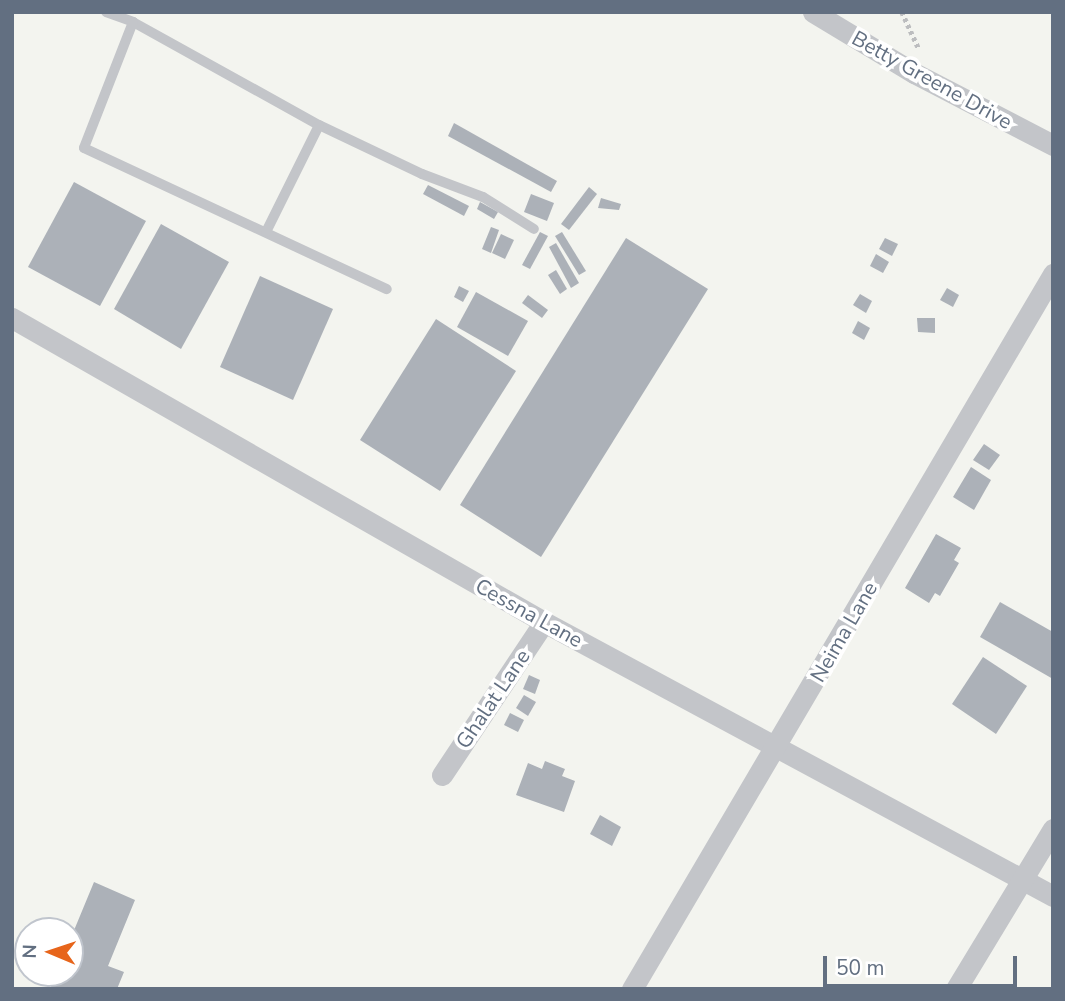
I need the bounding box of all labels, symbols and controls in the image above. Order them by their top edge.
street label: Betty Greene Drive [847,25,1017,135]
street label: Cessna Lane [471,573,587,653]
street label: Neima Lane [805,577,883,687]
street label: Ghalat Lane [451,645,535,753]
north arrow [14,917,84,987]
scale bar [827,942,1021,986]
text: N [17,944,43,959]
text: 50 m [836,954,885,982]

